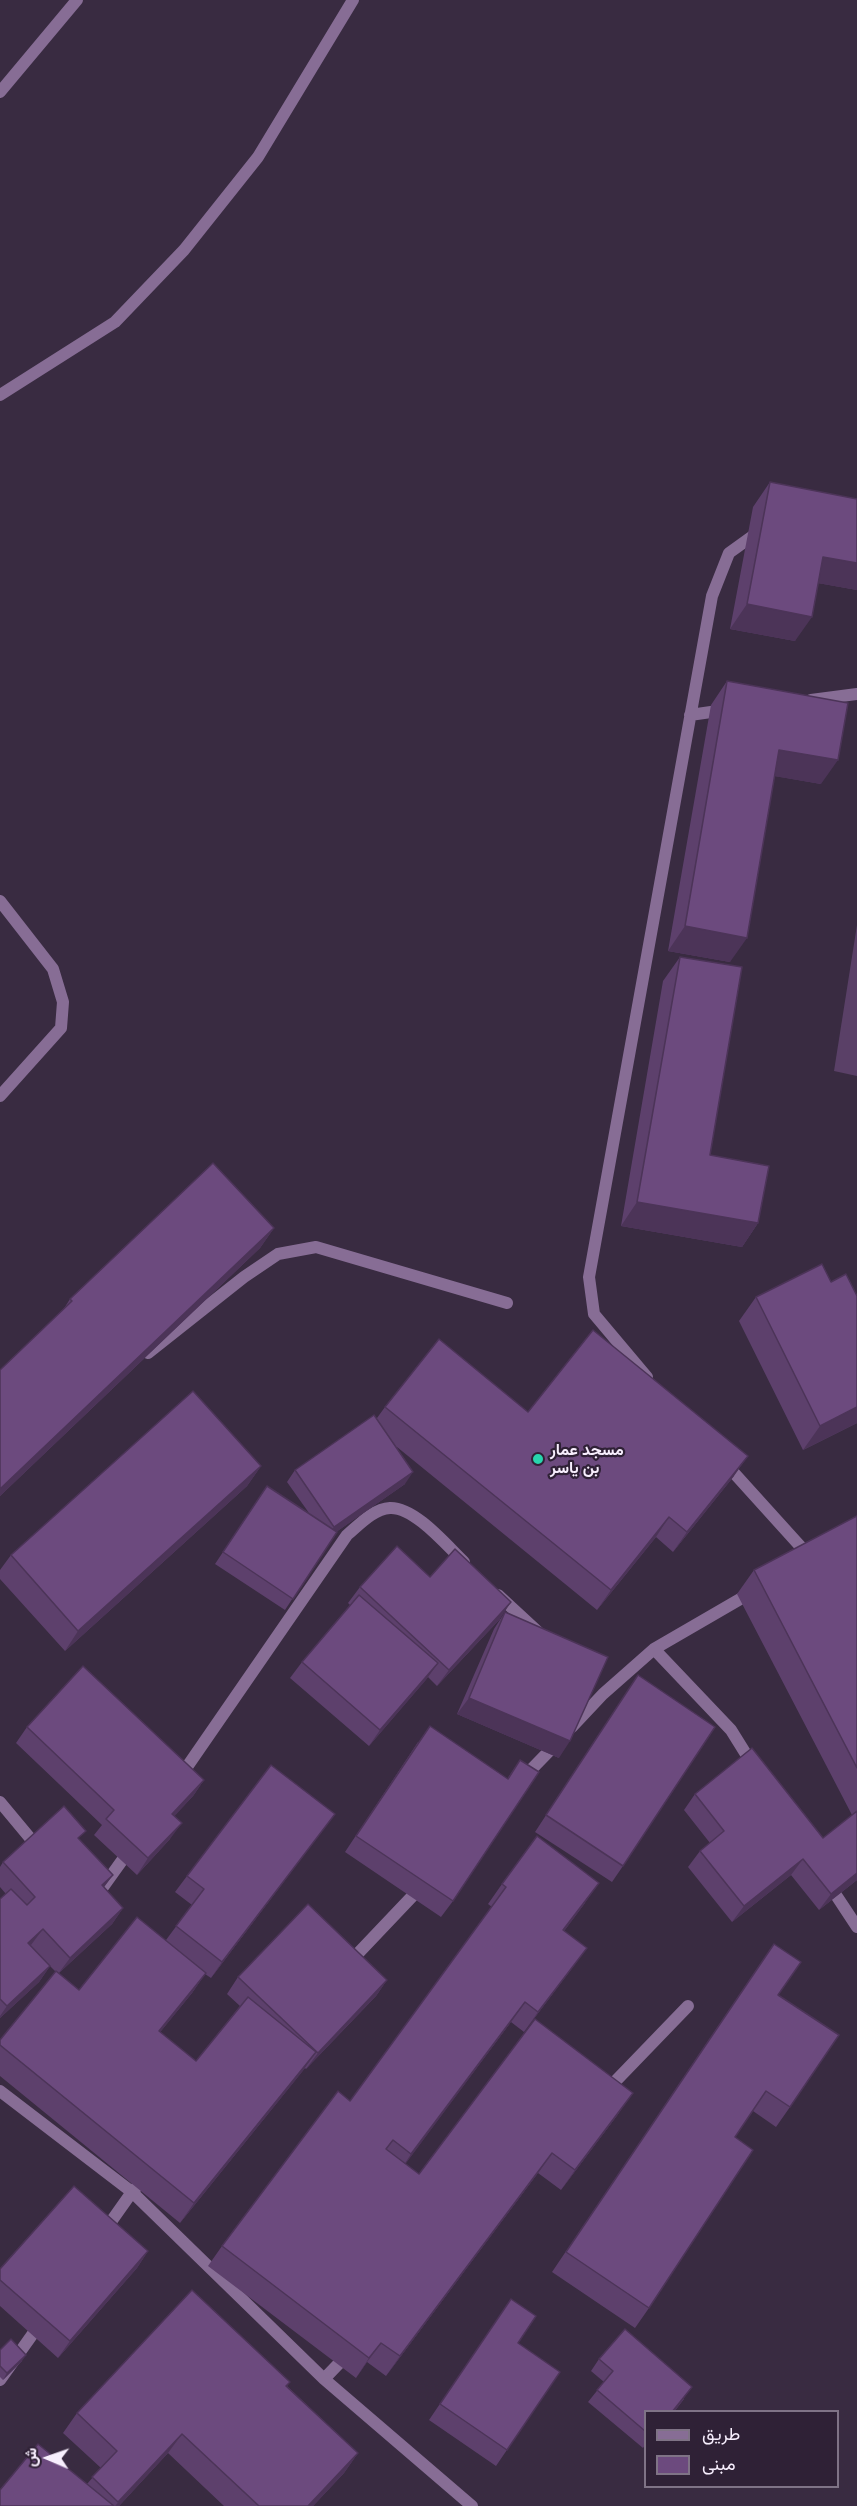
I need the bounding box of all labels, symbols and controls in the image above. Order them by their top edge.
place label: مسجد عمار بن ياسر [550,1440,624,1478]
marker: مسجد عمار بن ياسر [531,1452,545,1466]
legend [644,2410,839,2488]
text: طريق [702,2421,740,2445]
north arrow [18,2428,78,2488]
text: ش [19,2447,41,2467]
text: مبنى [702,2451,736,2475]

